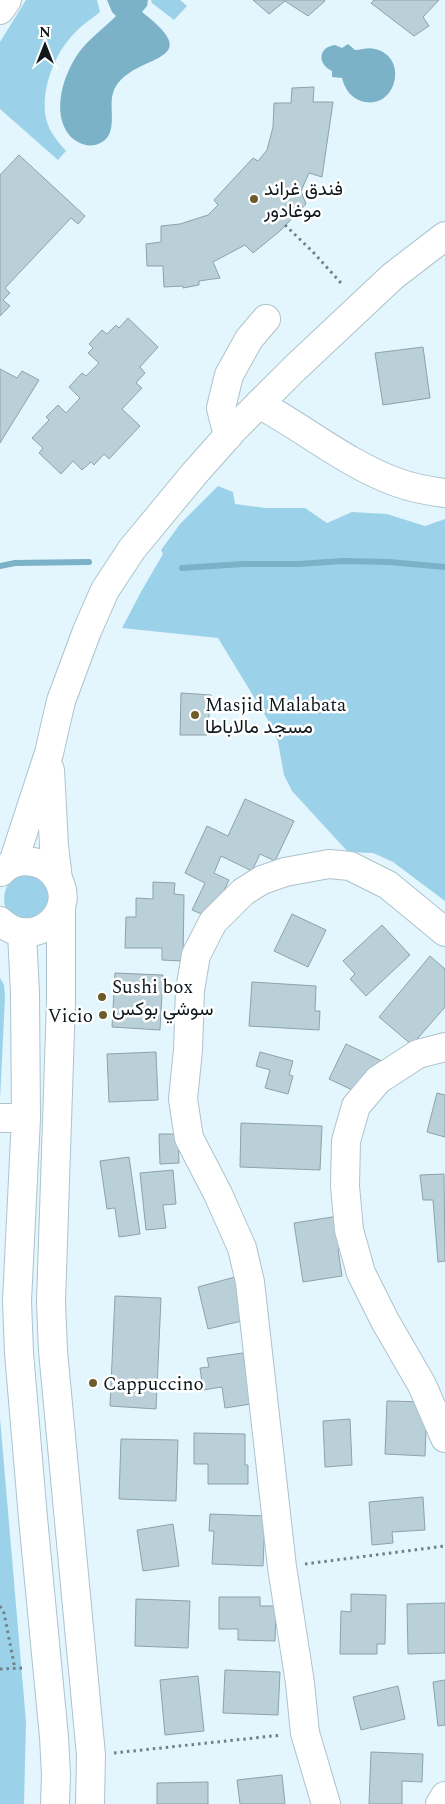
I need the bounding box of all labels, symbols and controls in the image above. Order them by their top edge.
north arrow [20,20,70,70]
text: N [39,22,51,43]
place label: فندق غراند موغادور [263,175,343,226]
marker: فندق غراند موغادور [248,193,260,205]
place label: Masjid Malabata مسجد مالاباطا [205,691,347,742]
marker: Masjid Malabata مسجد مالاباطا [189,709,201,721]
place label: Sushi box سوشي بوكس [112,973,214,1024]
marker: Sushi box سوشي بوكس [96,991,108,1003]
place label: Vicio [48,1002,93,1031]
marker: Vicio [97,1009,109,1021]
place label: Cappuccino [103,1370,204,1399]
marker: Cappuccino [87,1377,99,1389]

